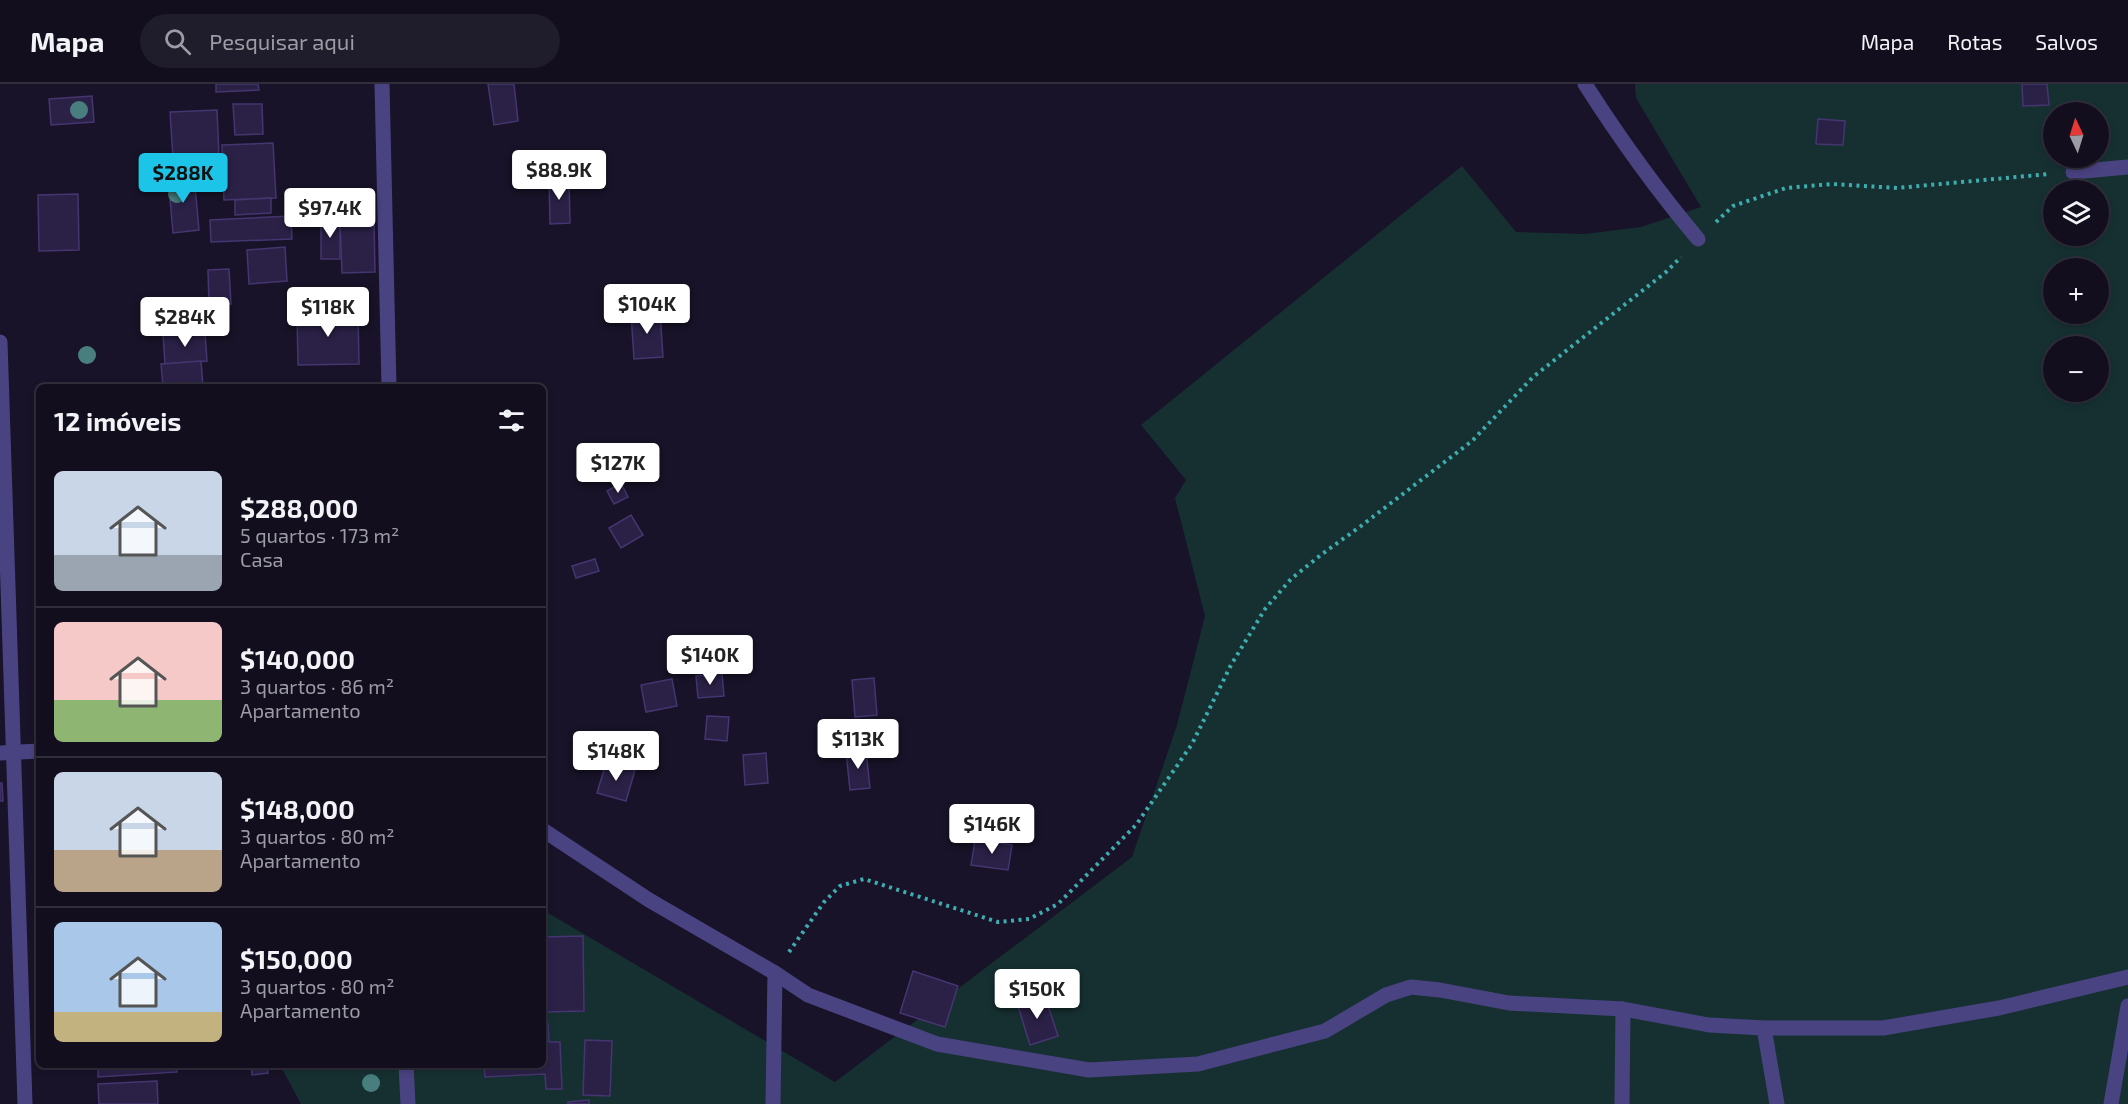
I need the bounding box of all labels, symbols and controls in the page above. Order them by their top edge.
search box [140,14,560,68]
text: Mapa [30,24,104,58]
icon: search [161,25,194,58]
text: Pesquisar aqui [209,28,355,54]
text: Mapa [1861,29,1914,54]
text: Rotas [1947,29,2002,54]
text: Salvos [2035,29,2098,54]
north arrow [2043,102,2109,168]
map controls [2043,102,2109,402]
pin: $88.9K [510,150,608,201]
pin: $288K [141,153,225,204]
text: $88.9K [526,157,592,181]
text: $288K [153,160,213,184]
button: layers [2043,180,2109,246]
pin: $97.4K [281,188,379,239]
text: $97.4K [298,195,362,219]
button: + [2043,258,2109,324]
pin: $104K [605,284,689,335]
pin: $118K [286,287,370,338]
text: $104K [618,291,676,315]
text: $118K [301,294,355,318]
pin: $284K [143,297,227,348]
text: $284K [154,304,216,328]
button: − [2043,336,2109,402]
icon: filters [495,404,528,437]
text: 12 imóveis [54,405,181,436]
pin: $127K [576,443,660,494]
text: $127K [590,450,646,474]
text: $288,000 [240,492,358,523]
icon: home [102,495,174,567]
text: 5 quartos · 173 m² [240,523,399,547]
text: Casa [240,547,284,571]
pin: $140K [668,635,752,686]
text: $140K [681,642,739,666]
text: $140,000 [240,643,355,674]
icon: home [102,646,174,718]
text: 3 quartos · 86 m² [240,674,394,698]
text: Apartamento [240,698,361,722]
pin: $113K [816,719,900,770]
text: $113K [832,726,884,750]
pin: $148K [574,731,658,782]
text: $148K [587,738,645,762]
text: $148,000 [240,793,355,824]
icon: home [102,796,174,868]
pin: $146K [950,804,1034,855]
text: $146K [963,811,1021,835]
text: 3 quartos · 80 m² [240,824,395,848]
text: Apartamento [240,848,361,872]
text: $150,000 [240,943,353,974]
icon: home [102,946,174,1018]
pin: $150K [995,969,1079,1020]
text: 3 quartos · 80 m² [240,974,395,998]
text: $150K [1009,976,1065,1000]
text: Apartamento [240,998,361,1022]

